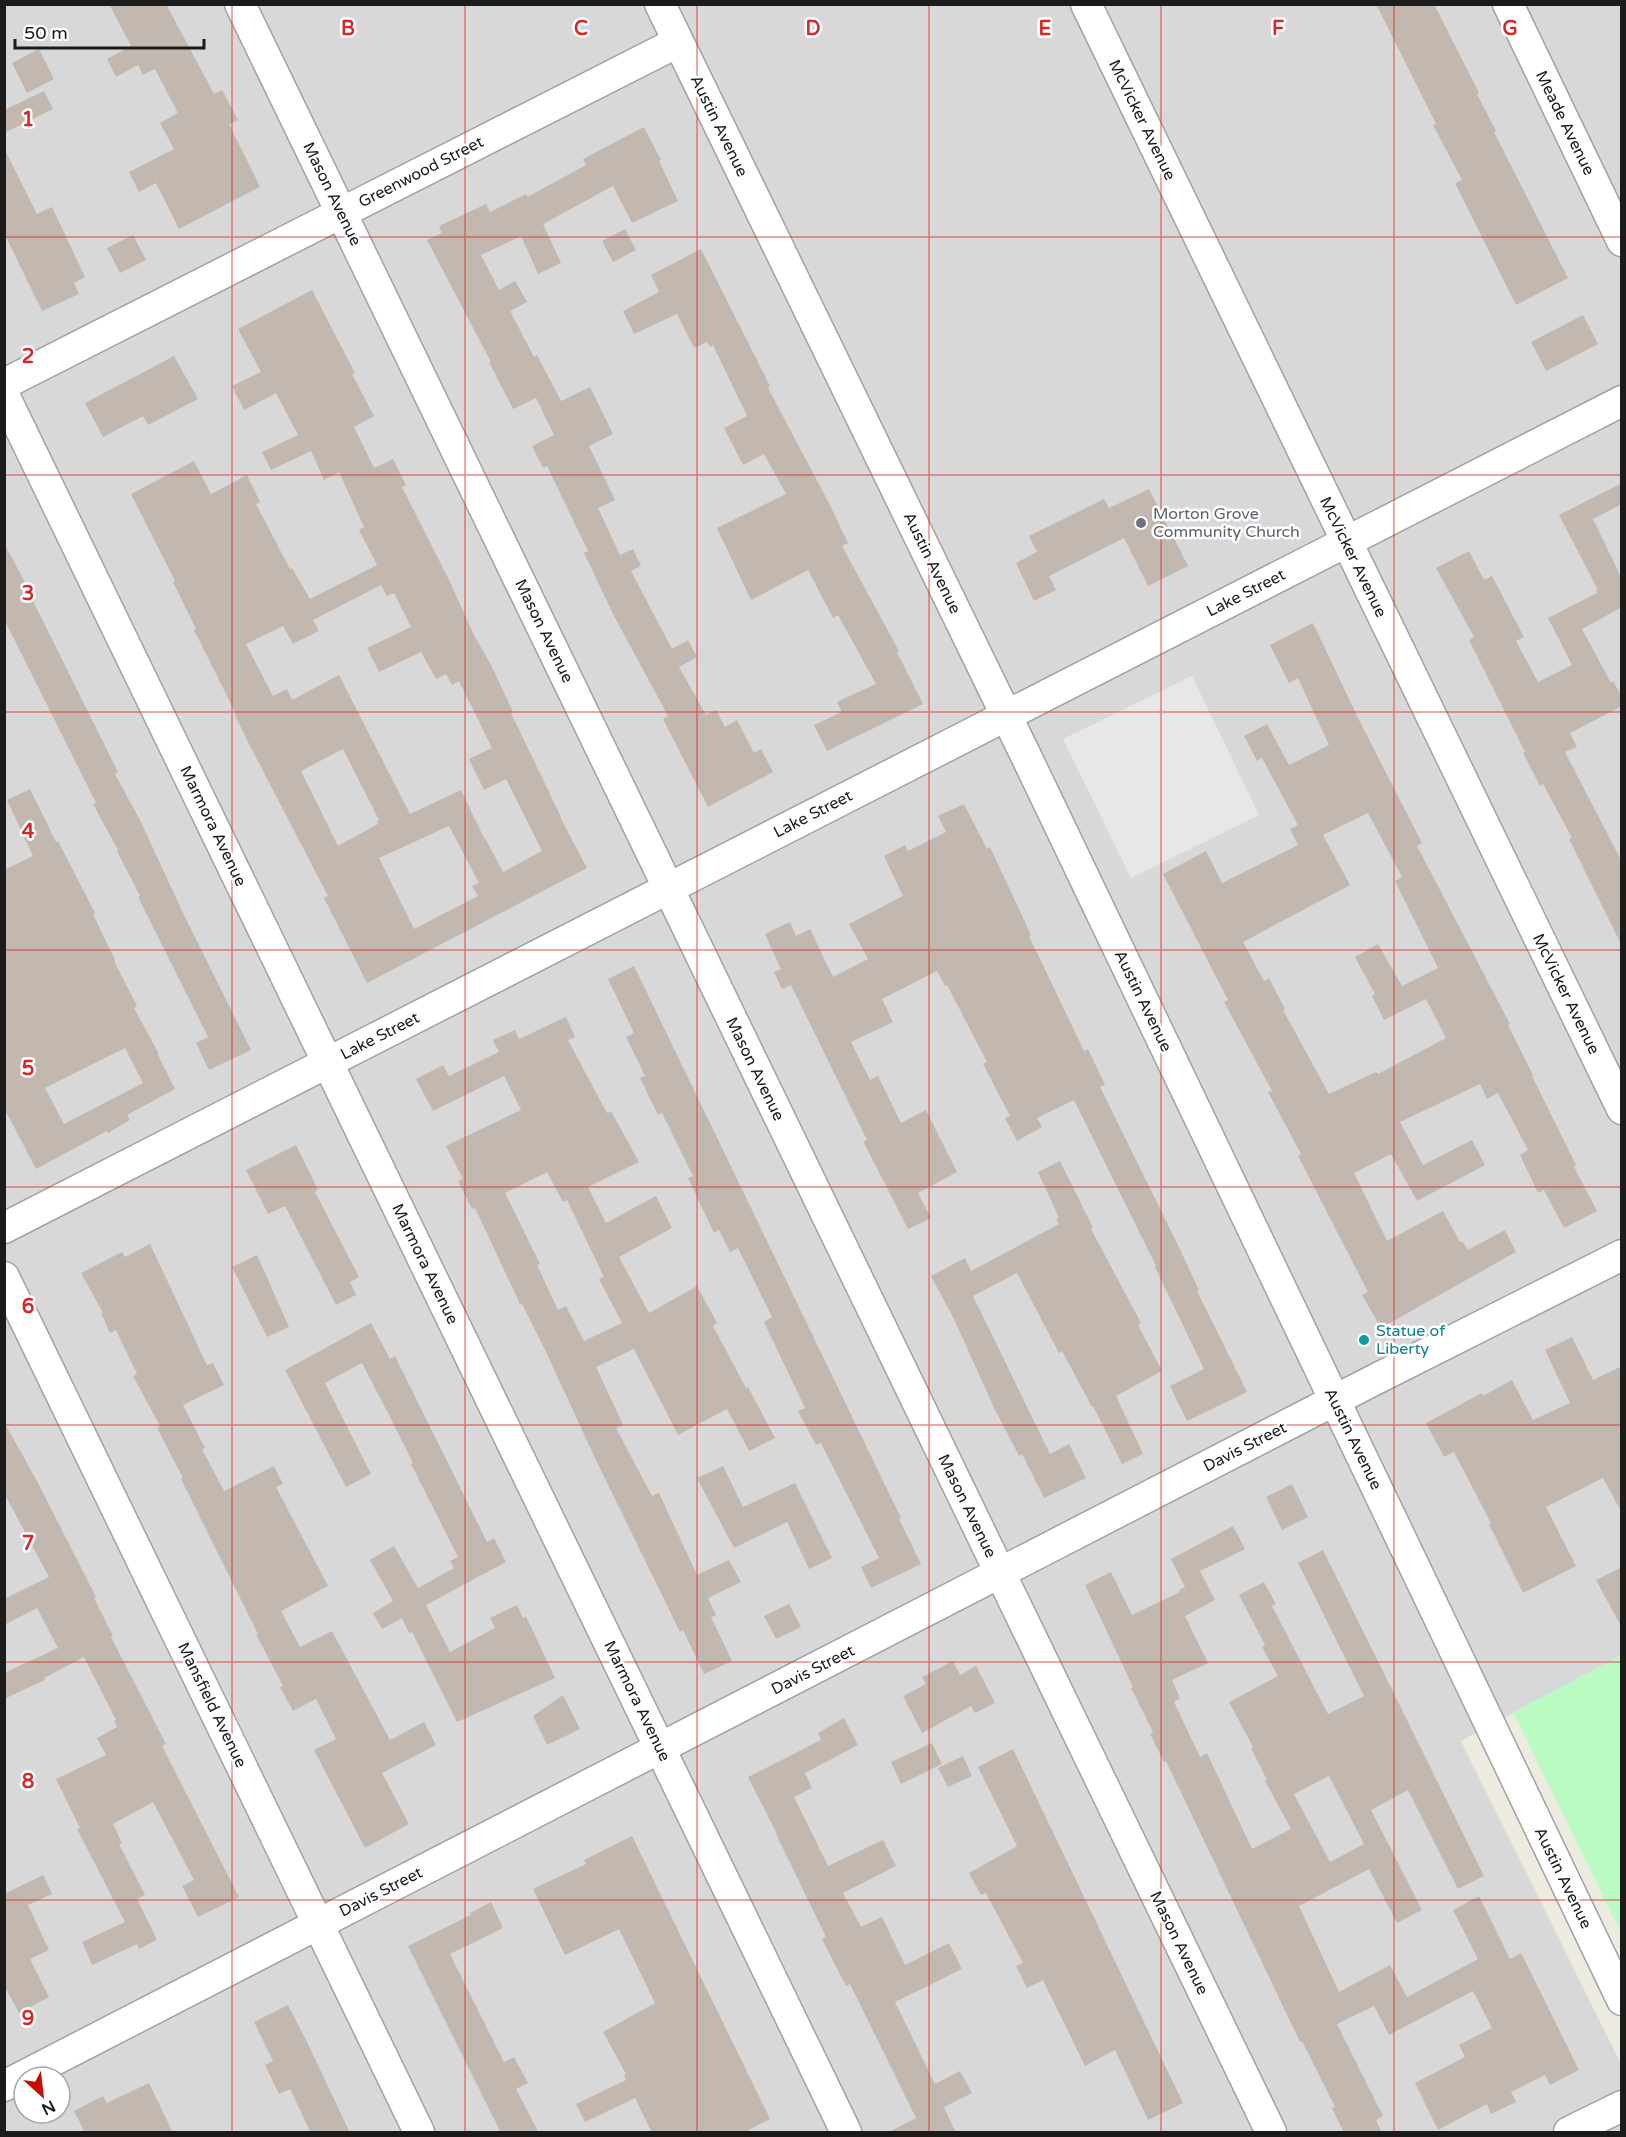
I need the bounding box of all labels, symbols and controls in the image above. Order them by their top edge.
scale bar [15,12,204,50]
text: B [341,17,355,41]
text: C [574,17,588,41]
text: D [805,17,821,41]
text: E [1039,17,1052,41]
text: F [1272,17,1284,41]
text: G [1502,17,1518,41]
text: 50 m [24,22,68,44]
street label: McVicker Avenue [1104,56,1180,184]
street label: Meade Avenue [1531,67,1599,179]
street label: Austin Avenue [686,72,752,180]
text: 1 [22,108,34,132]
street label: Greenwood Street [355,132,487,212]
street label: Mason Avenue [298,139,366,249]
text: 2 [22,345,34,369]
street label: McVicker Avenue [1315,493,1391,621]
place label: Morton Grove Community Church [1153,504,1300,542]
street label: Austin Avenue [899,509,965,617]
marker: Morton Grove Community Church [1134,516,1148,530]
street label: Lake Street [1203,565,1289,621]
street label: Mason Avenue [510,576,578,686]
text: 3 [22,582,34,606]
street label: Marmora Avenue [175,762,251,890]
street label: Lake Street [770,786,856,842]
text: 4 [22,820,35,844]
street label: McVicker Avenue [1528,930,1604,1058]
street label: Austin Avenue [1110,947,1176,1055]
street label: Lake Street [337,1008,423,1064]
street label: Mason Avenue [721,1014,789,1124]
text: 5 [22,1057,34,1081]
street label: Marmora Avenue [387,1200,463,1328]
text: 6 [22,1295,34,1319]
place label: Statue of Liberty [1376,1321,1446,1359]
marker: Statue of Liberty [1357,1333,1371,1347]
street label: Austin Avenue [1320,1385,1386,1493]
street label: Davis Street [1200,1417,1290,1477]
street label: Mason Avenue [933,1451,1001,1561]
text: 7 [22,1532,34,1556]
street label: Marmora Avenue [599,1637,675,1765]
street label: Mansfield Avenue [173,1639,251,1771]
street label: Davis Street [768,1640,858,1700]
text: 8 [22,1770,34,1794]
street label: Austin Avenue [1530,1824,1596,1932]
street label: Davis Street [336,1862,426,1922]
street label: Mason Avenue [1145,1888,1213,1998]
text: 9 [22,2007,34,2031]
north arrow [12,2065,72,2125]
text: N [38,2096,59,2119]

